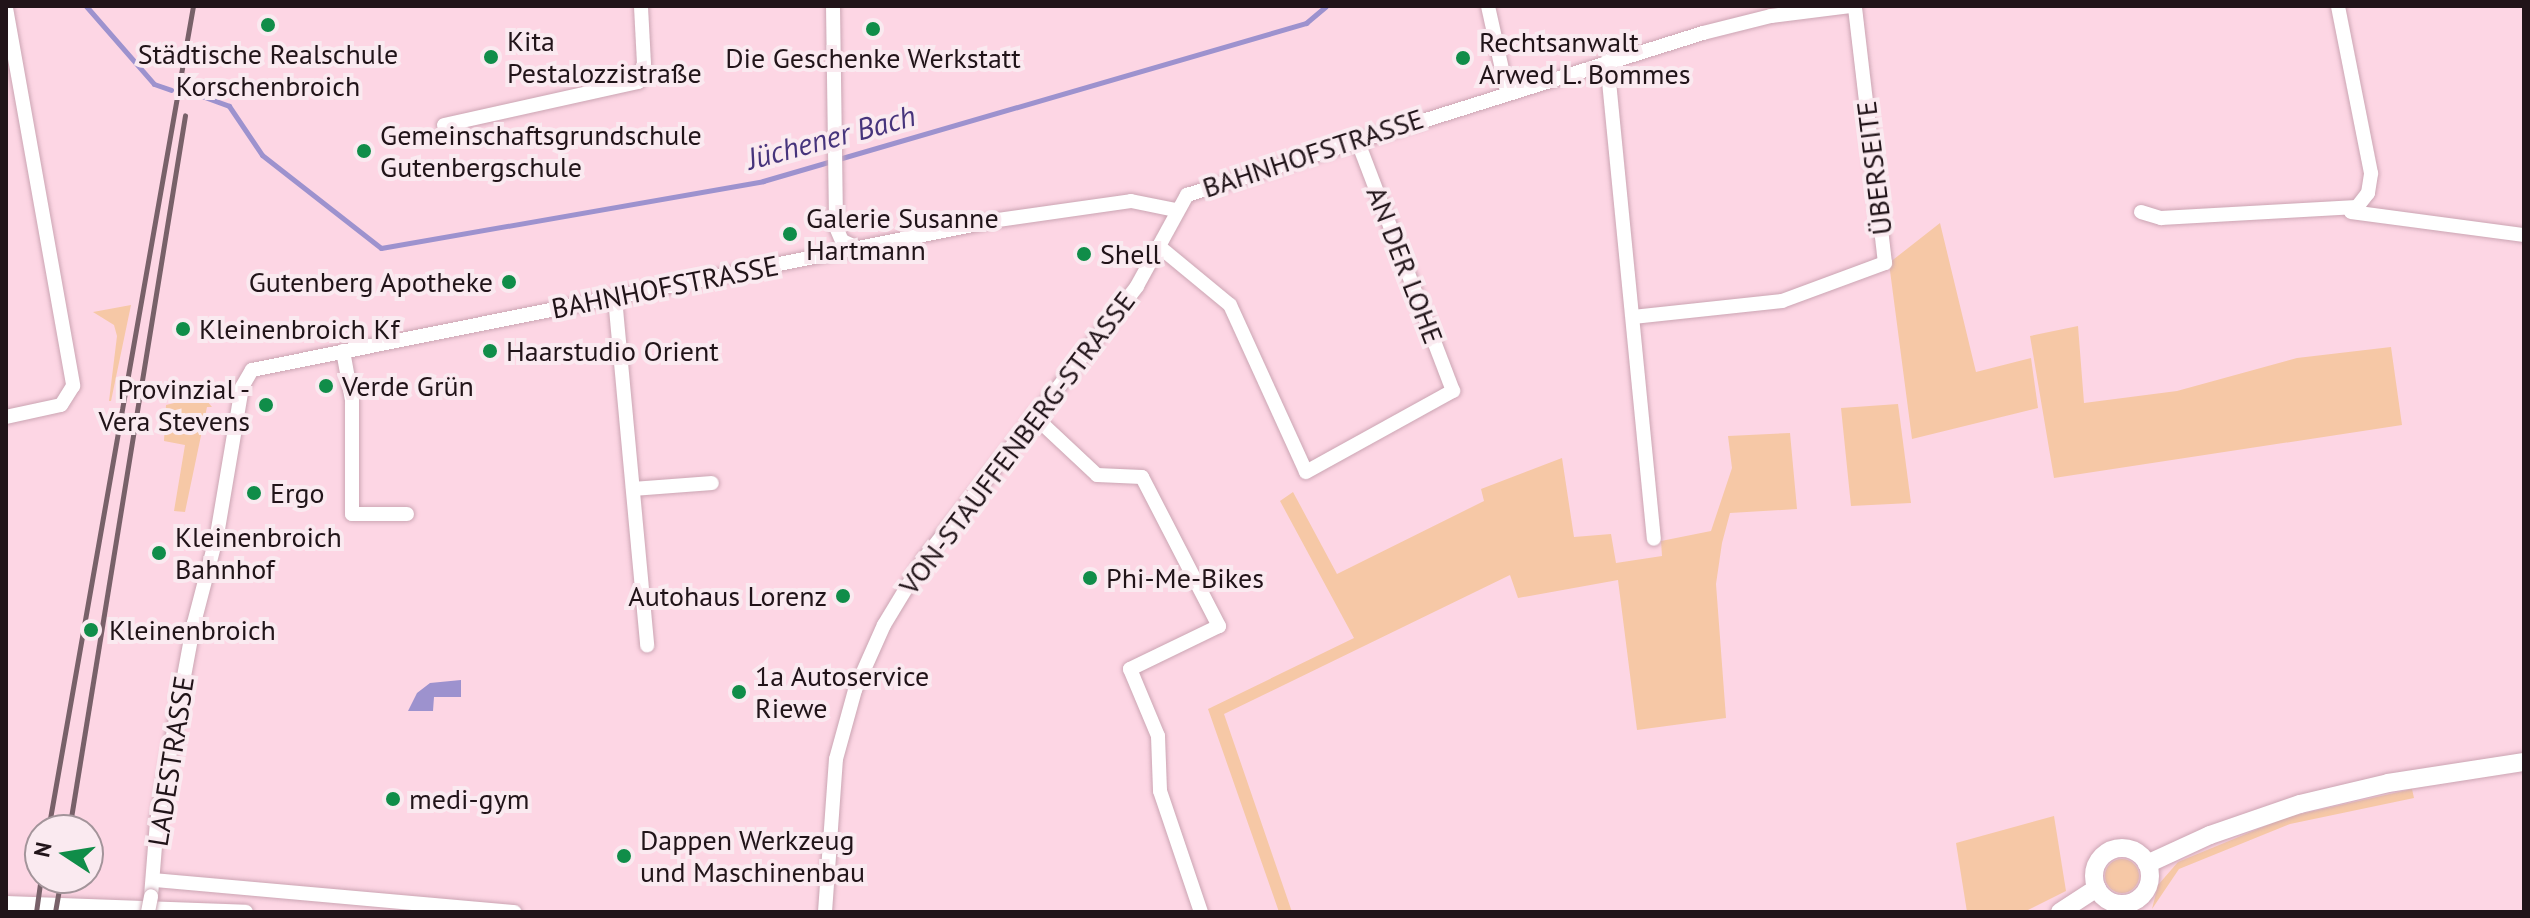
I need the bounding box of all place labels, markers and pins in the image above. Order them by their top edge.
marker: Städtische Realschule Korschenbroich [259,16,277,34]
marker: Die Geschenke Werkstatt [864,20,882,38]
place label: Kita Pestalozzistraße [507,24,702,90]
place label: Rechtsanwalt Arwed L. Bommes [1479,25,1693,91]
place label: Städtische Realschule Korschenbroich [138,37,398,103]
place label: Die Geschenke Werkstatt [725,41,1021,75]
marker: Kita Pestalozzistraße [482,48,500,66]
marker: Rechtsanwalt Arwed L. Bommes [1454,49,1472,67]
place label: Gemeinschaftsgrundschule Gutenbergschule [380,118,702,184]
marker: Gemeinschaftsgrundschule Gutenbergschule [355,142,373,160]
place label: Galerie Susanne Hartmann [806,201,999,267]
marker: Galerie Susanne Hartmann [781,225,799,243]
place label: Shell [1100,237,1161,271]
marker: Shell [1075,245,1093,263]
place label: Gutenberg Apotheke [248,265,493,299]
marker: Gutenberg Apotheke [500,273,518,291]
place label: Kleinenbroich Kf [199,312,399,346]
marker: Kleinenbroich Kf [174,320,192,338]
place label: Haarstudio Orient [506,334,719,368]
marker: Haarstudio Orient [481,342,499,360]
place label: Verde Grün [342,369,474,403]
place label: Provinzial - Vera Stevens [98,372,250,438]
marker: Verde Grün [317,377,335,395]
marker: Provinzial - Vera Stevens [257,396,275,414]
place label: Ergo [270,476,325,510]
marker: Ergo [245,484,263,502]
place label: Kleinenbroich Bahnhof [175,520,342,586]
marker: Kleinenbroich Bahnhof [150,544,168,562]
place label: Phi-Me-Bikes [1106,561,1264,595]
marker: Phi-Me-Bikes [1081,569,1099,587]
place label: Autohaus Lorenz [628,579,827,613]
marker: Autohaus Lorenz [834,587,852,605]
place label: Kleinenbroich [109,613,276,647]
marker: Kleinenbroich [80,619,102,641]
place label: 1a Autoservice Riewe [755,659,930,725]
marker: 1a Autoservice Riewe [730,683,748,701]
place label: medi-gym [409,782,529,816]
marker: medi-gym [384,790,402,808]
place label: Dappen Werkzeug und Maschinenbau [640,823,865,889]
marker: Dappen Werkzeug und Maschinenbau [615,847,633,865]

